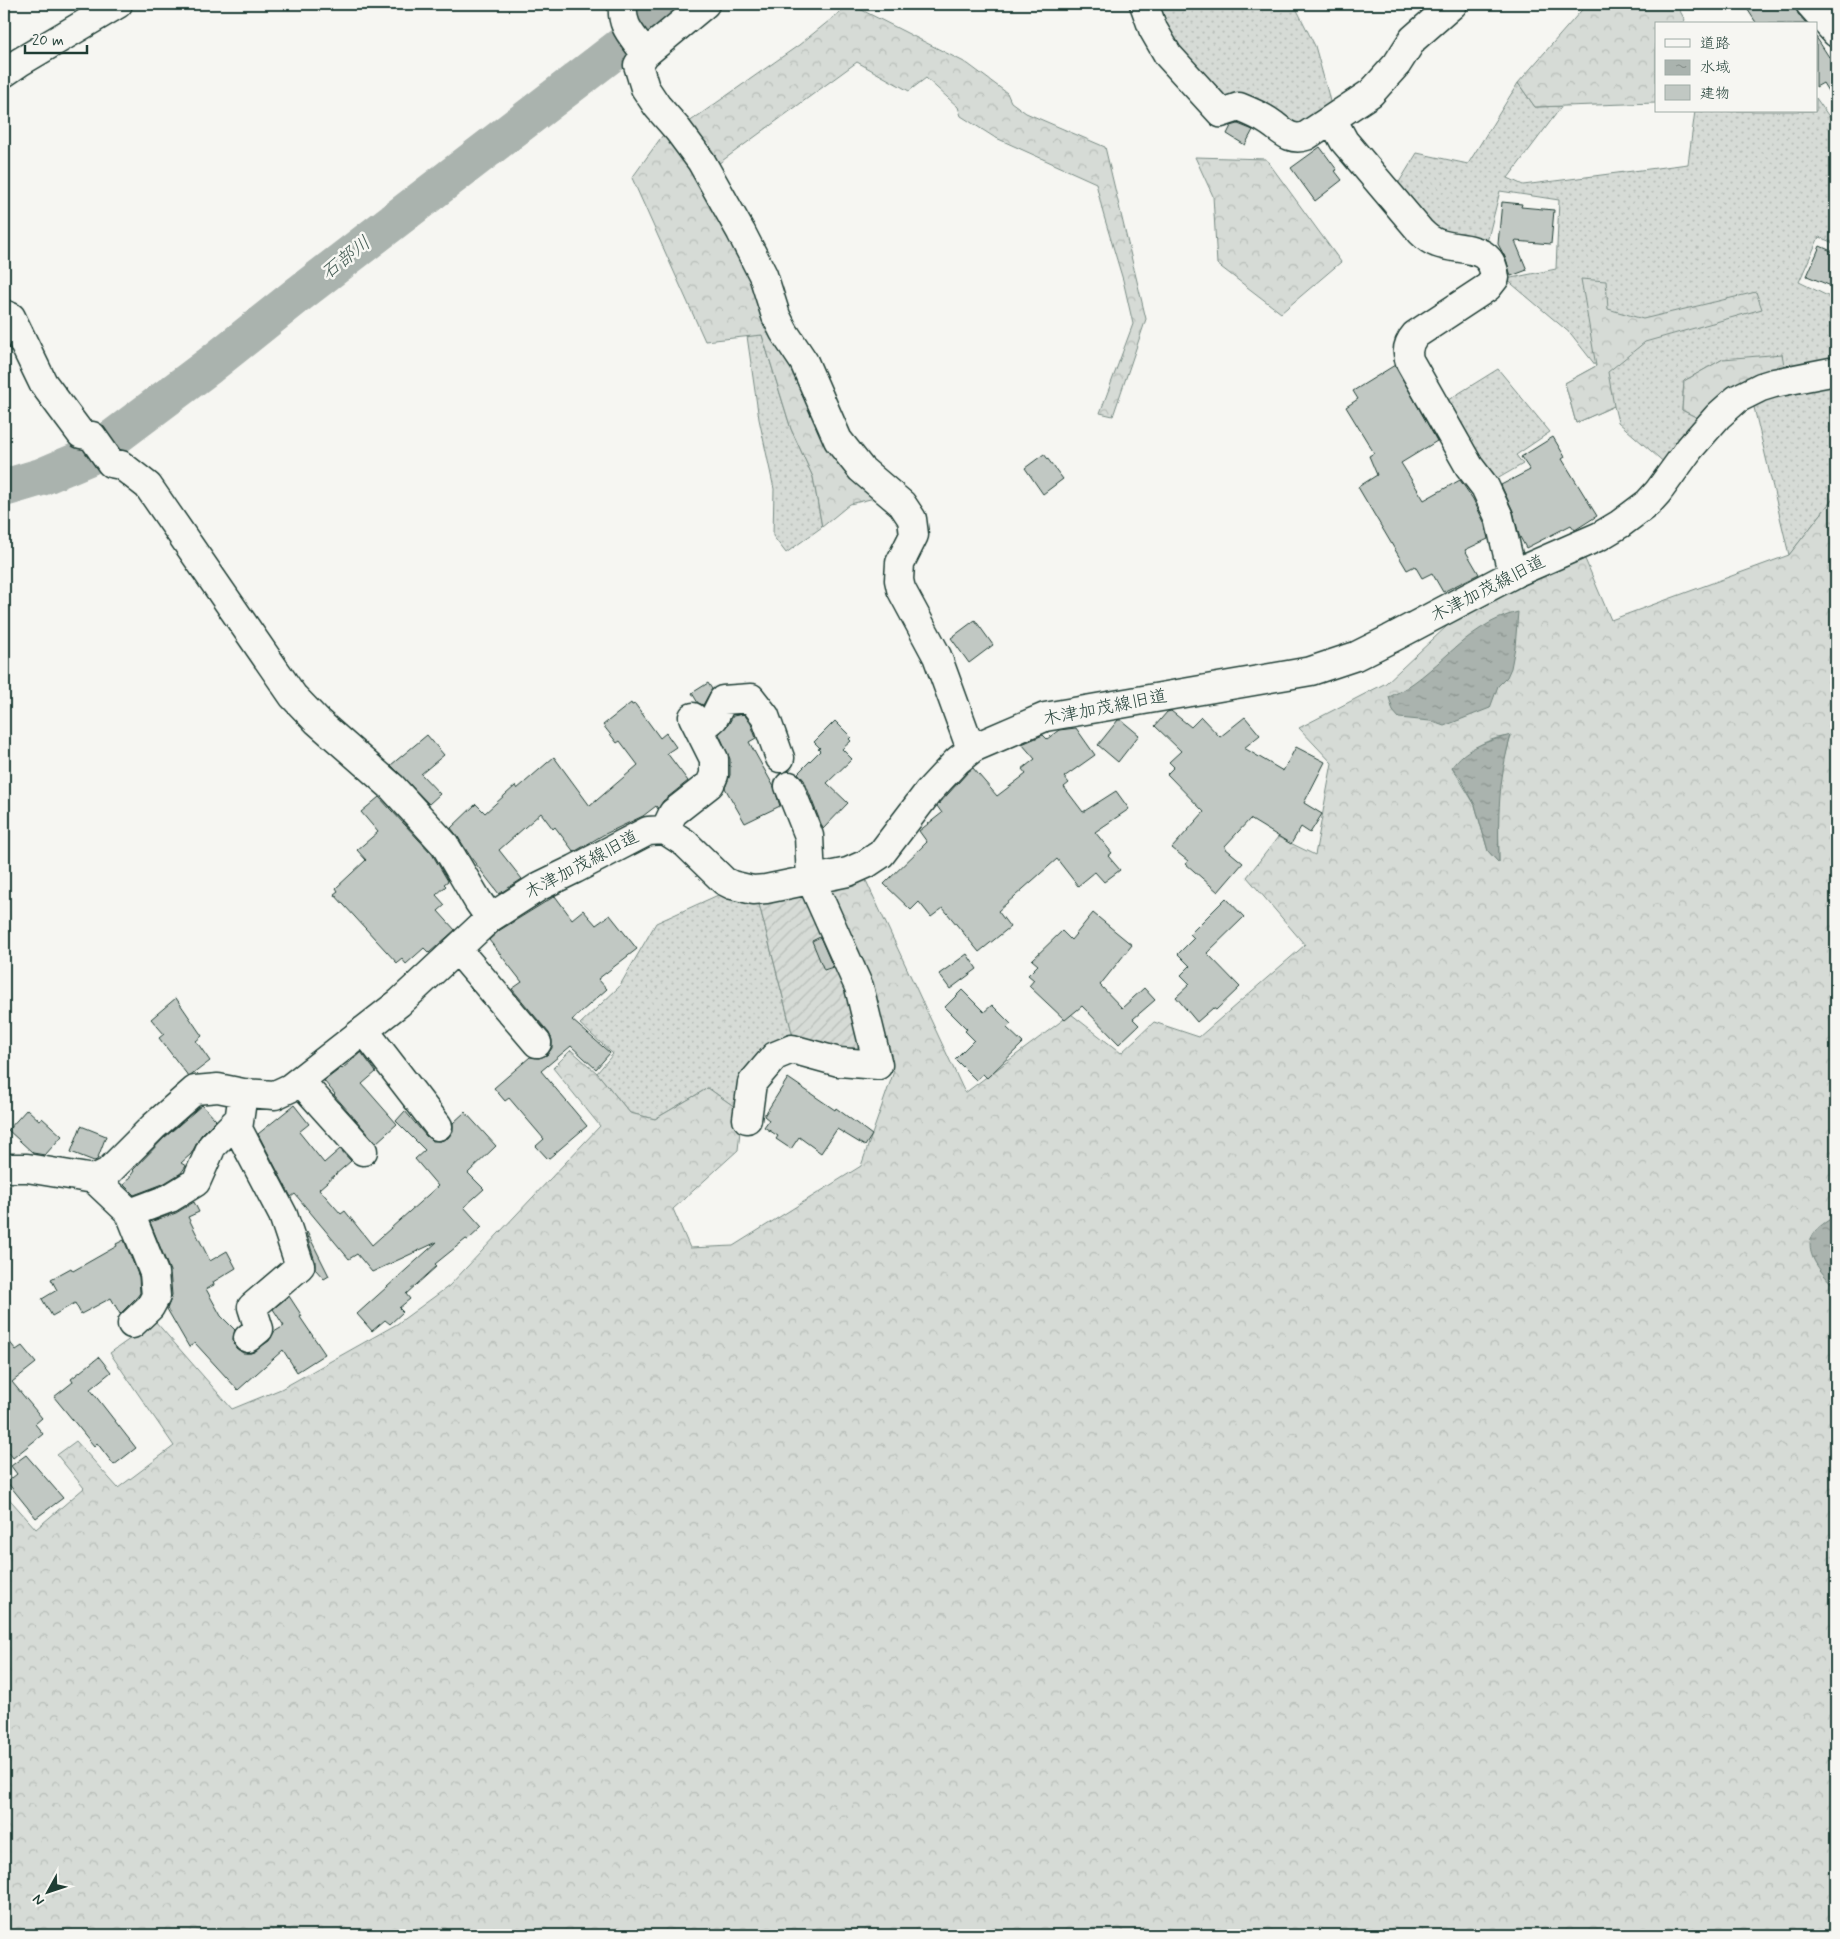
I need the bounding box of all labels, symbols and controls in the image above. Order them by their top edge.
scale bar [25,22,88,54]
legend [1655,22,1818,112]
text: 20 m [32,31,64,51]
text: 道路 [1700,34,1730,54]
text: 水域 [1700,58,1730,78]
text: 建物 [1700,84,1730,104]
water label: 石部川 [316,231,376,285]
street label: 木津加茂線旧道 [1426,550,1550,628]
street label: 木津加茂線旧道 [1041,684,1169,732]
street label: 木津加茂線旧道 [521,825,643,905]
north arrow [22,1866,72,1916]
text: N [29,1890,49,1909]

